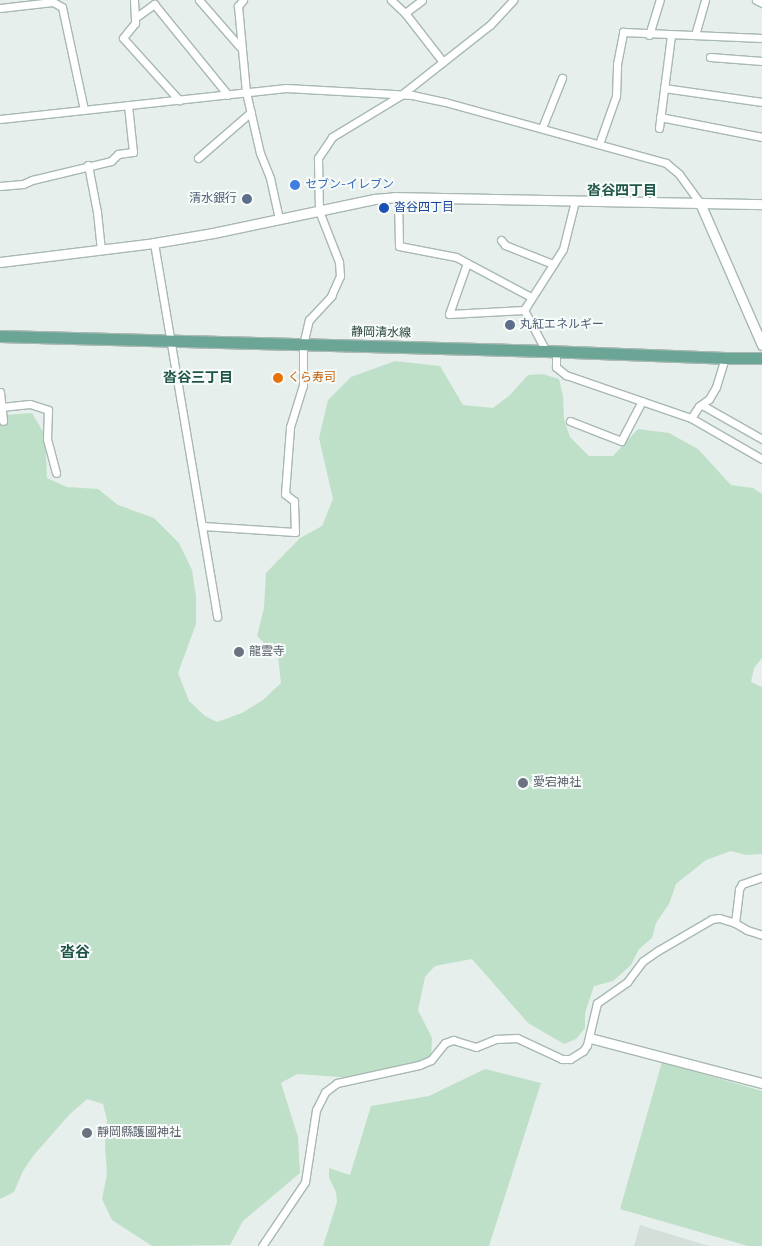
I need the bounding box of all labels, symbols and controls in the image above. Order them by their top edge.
place label: セブン-イレブン [305,178,394,192]
marker: セブン-イレブン [289,179,301,191]
district label: 沓谷四丁目 [587,183,657,199]
place label: 清水銀行 [189,192,237,206]
marker: 清水銀行 [241,193,253,205]
place label: 沓谷四丁目 [394,201,454,215]
marker: 沓谷四丁目 [378,202,390,214]
place label: 丸紅エネルギー [520,318,604,332]
marker: 丸紅エネルギー [504,319,516,331]
street label: 静岡清水線 [351,325,411,341]
district label: 沓谷三丁目 [163,370,233,386]
place label: くら寿司 [288,371,336,385]
marker: くら寿司 [272,372,284,384]
place label: 龍雲寺 [249,645,285,659]
marker: 龍雲寺 [233,646,245,658]
place label: 愛宕神社 [533,776,581,790]
marker: 愛宕神社 [517,777,529,789]
district label: 沓谷 [60,944,90,962]
place label: 靜岡縣護國神社 [97,1126,181,1140]
marker: 靜岡縣護國神社 [81,1127,93,1139]

